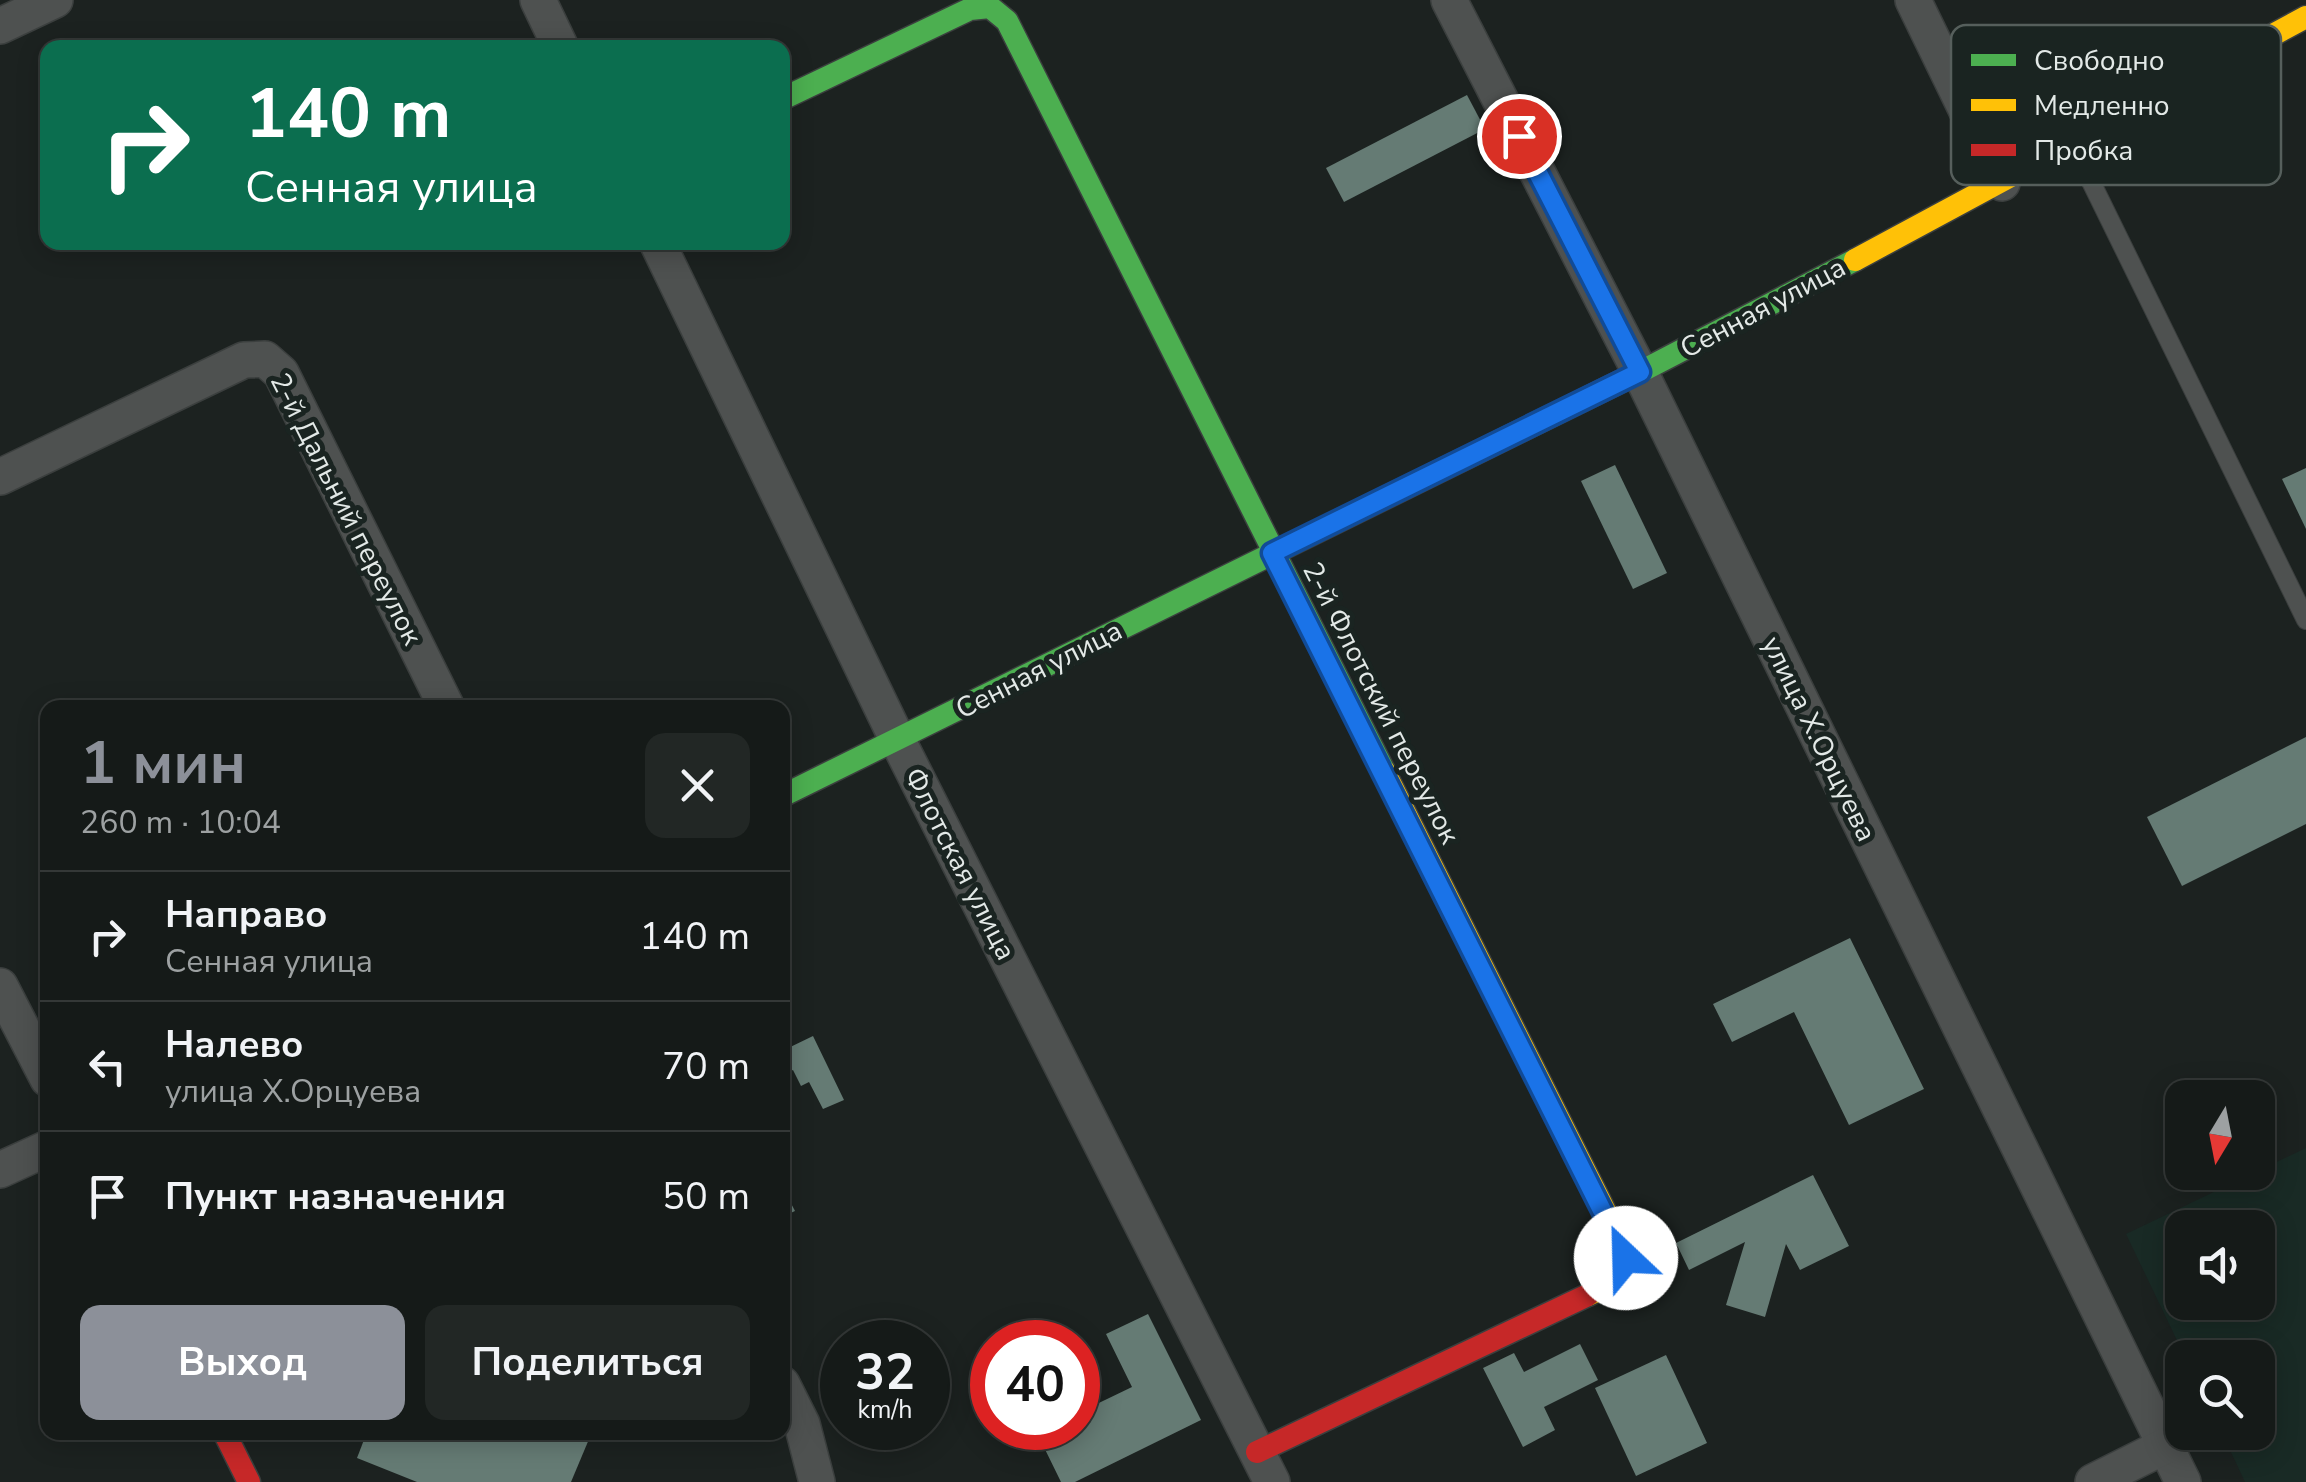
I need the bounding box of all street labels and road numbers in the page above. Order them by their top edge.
street label: Сенная улица [1674,248,1852,368]
street label: 2-й Дальний переулок [261,367,431,652]
street label: 2-й Флотский переулок [1293,556,1469,851]
street label: Сенная улица [949,612,1129,728]
street label: улица Х.Орцуева [1753,630,1885,848]
street label: Флотская улица [895,761,1025,967]

